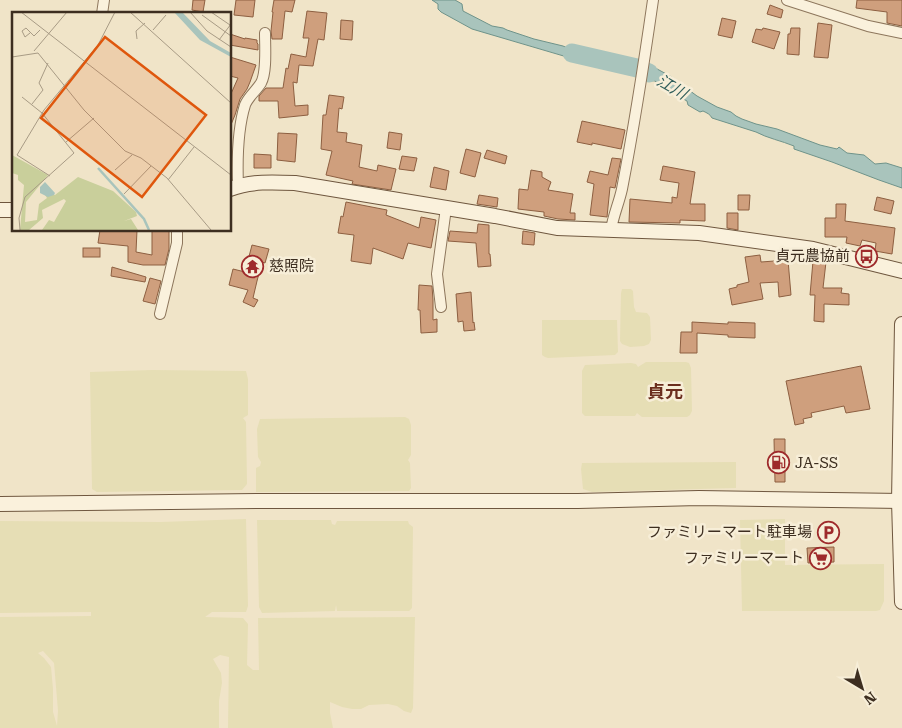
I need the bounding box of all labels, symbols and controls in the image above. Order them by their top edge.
inset map [12,12,231,231]
water label: 江川 [653,71,692,104]
bus stop icon: 貞元農協前 [854,244,878,268]
place label: 貞元農協前 [775,247,850,265]
temple icon: 慈照院 [241,254,265,278]
place label: 慈照院 [269,257,314,275]
district label: 貞元 [647,381,683,402]
fuel station icon: JA-SS [767,451,791,475]
place label: JA-SS [795,454,838,472]
parking icon: ファミリーマート駐車場 [816,520,840,544]
place label: ファミリーマート駐車場 [647,523,812,541]
supermarket icon: ファミリーマート [808,546,832,570]
place label: ファミリーマート [684,549,804,567]
north arrow [837,663,887,713]
text: N [861,689,879,708]

